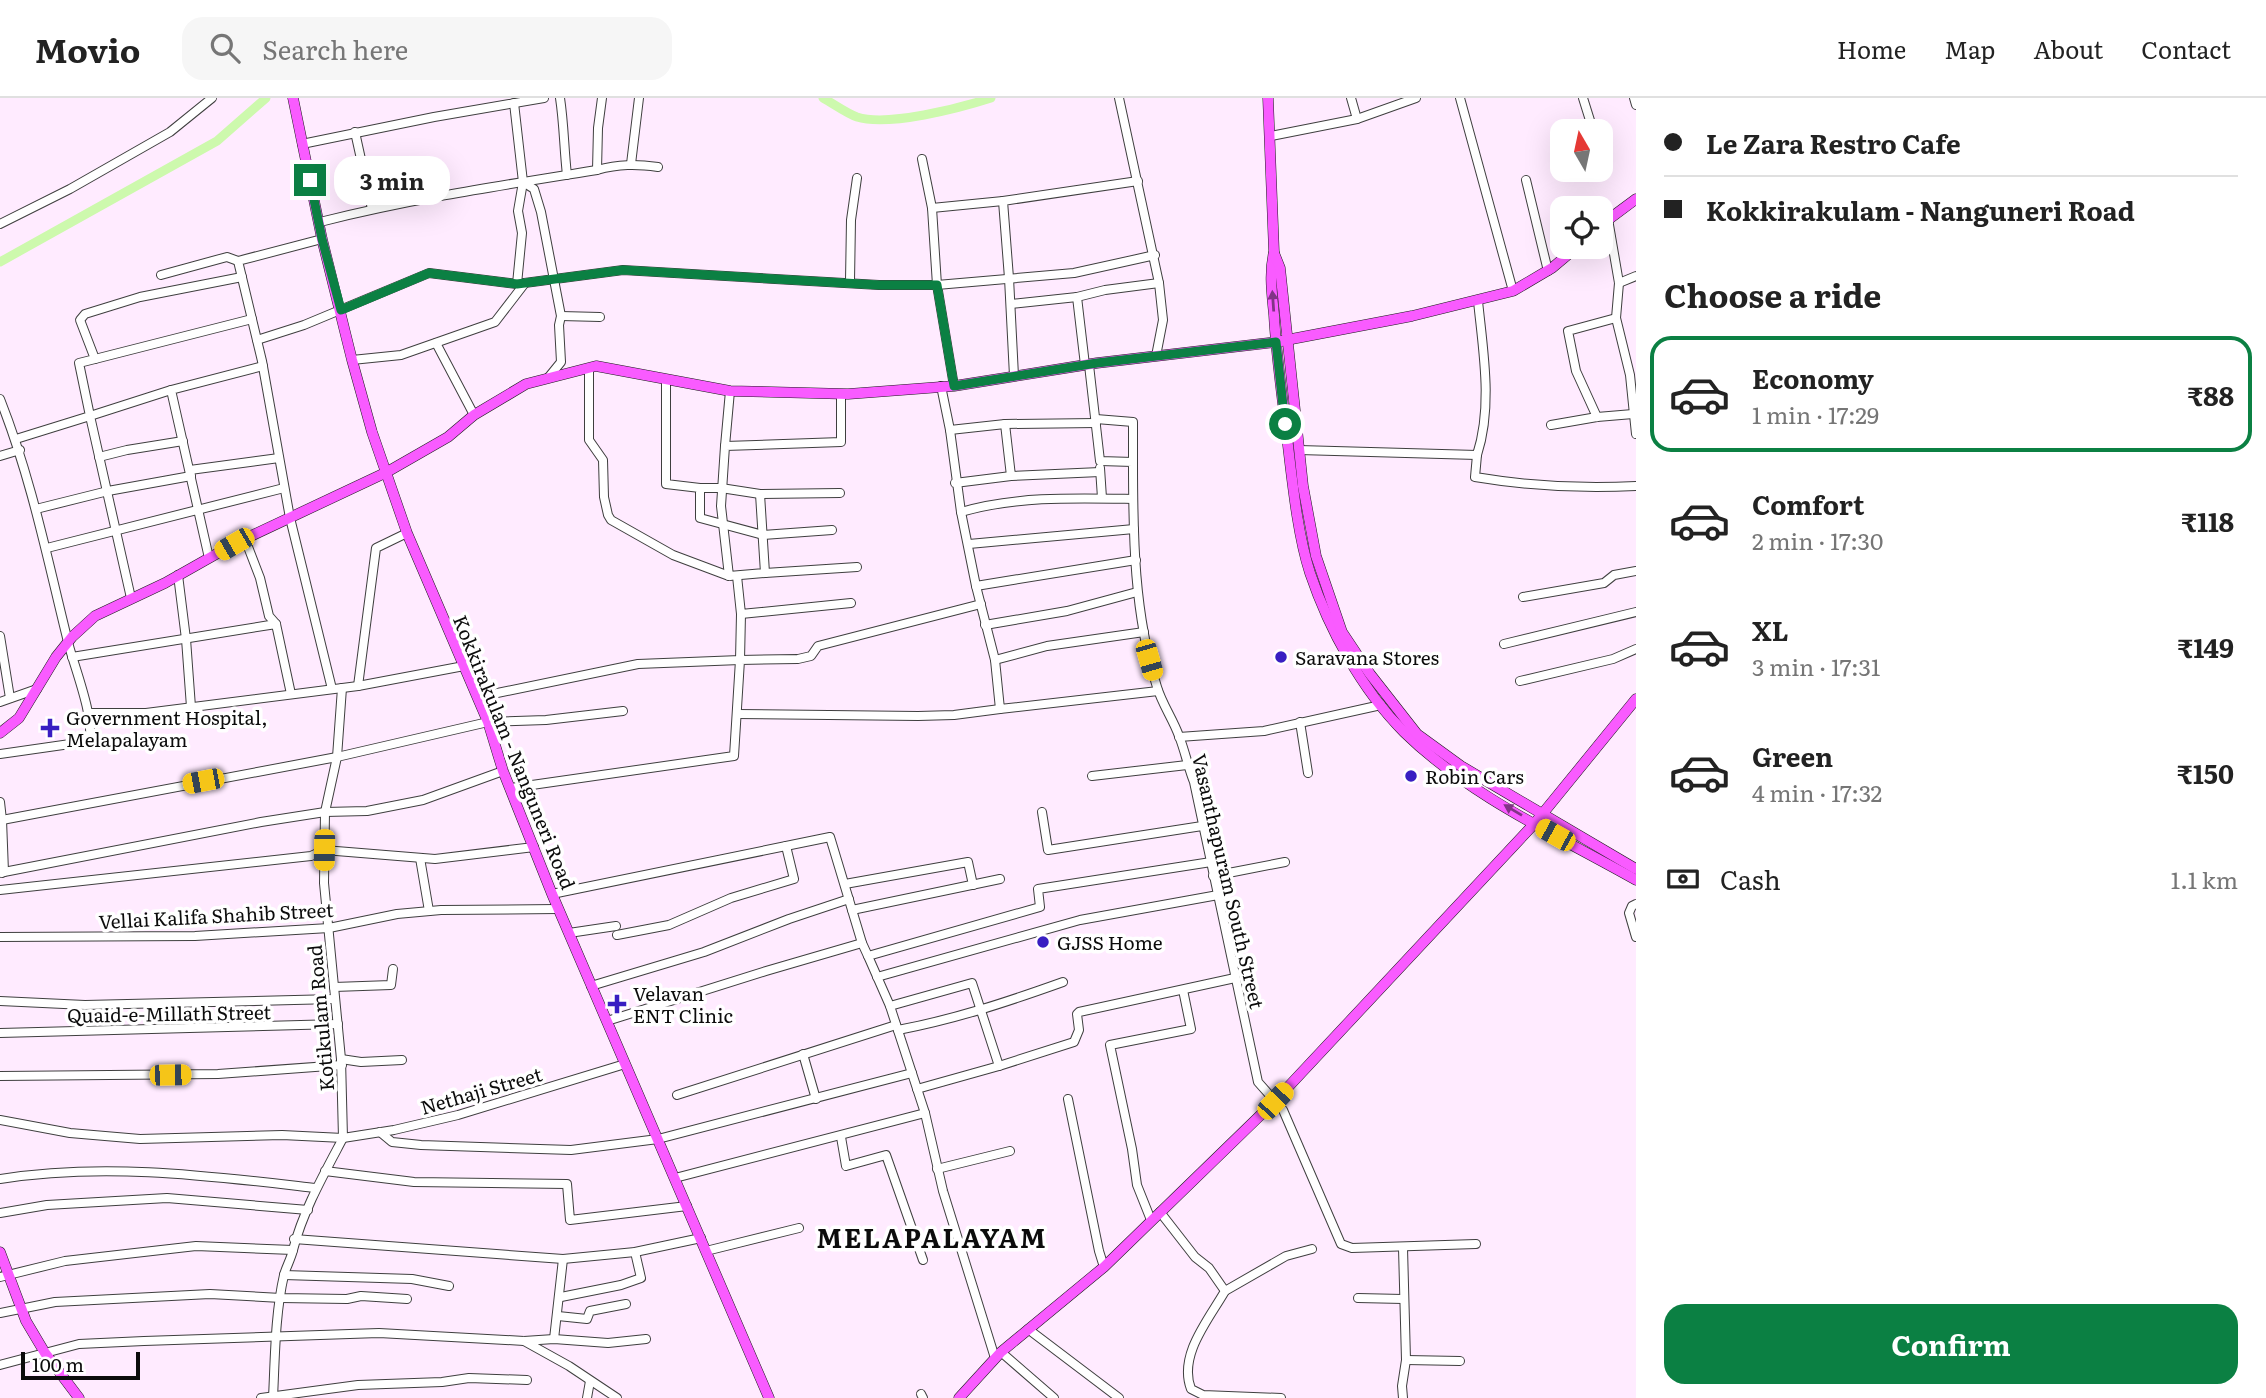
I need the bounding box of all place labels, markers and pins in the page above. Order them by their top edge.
place label: Saravana Stores [1295,643,1439,671]
marker: Saravana Stores [1273,649,1289,665]
place label: Government Hospital, Melapalayam [66,703,267,753]
marker: Government Hospital, Melapalayam [40,718,60,738]
place label: Robin Cars [1425,762,1524,790]
marker: Robin Cars [1403,768,1419,784]
place label: GJSS Home [1057,928,1163,956]
marker: GJSS Home [1035,934,1051,950]
place label: Velavan ENT Clinic [633,979,733,1029]
marker: Velavan ENT Clinic [607,994,627,1014]

